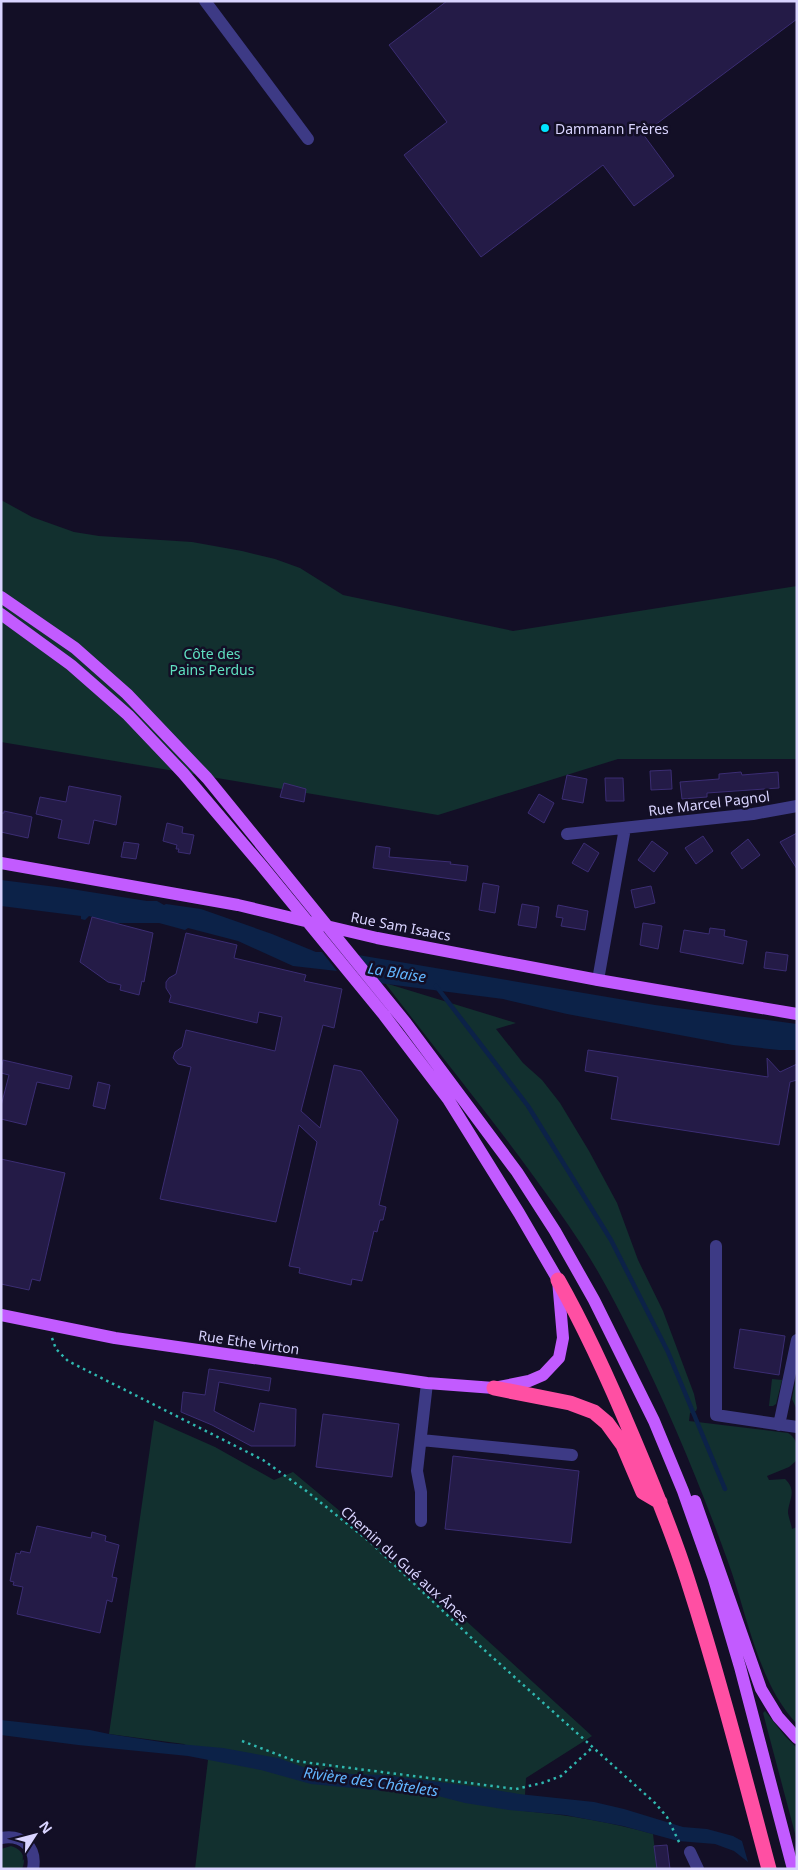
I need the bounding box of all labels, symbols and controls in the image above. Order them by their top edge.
place label: Dammann Frères [555,119,669,138]
marker: Dammann Frères [539,122,551,134]
park label: Côte des Pains Perdus [170,644,255,679]
street label: Rue Marcel Pagnol [647,786,771,820]
street label: Rue Sam Isaacs [349,907,453,945]
water label: La Blaise [366,958,428,987]
street label: Rue Ethe Virton [197,1326,301,1358]
street label: Chemin du Gué aux Ânes [337,1502,473,1627]
water label: Rivière des Châtelets [302,1762,440,1800]
north arrow [10,1810,60,1860]
text: N [35,1817,57,1837]

